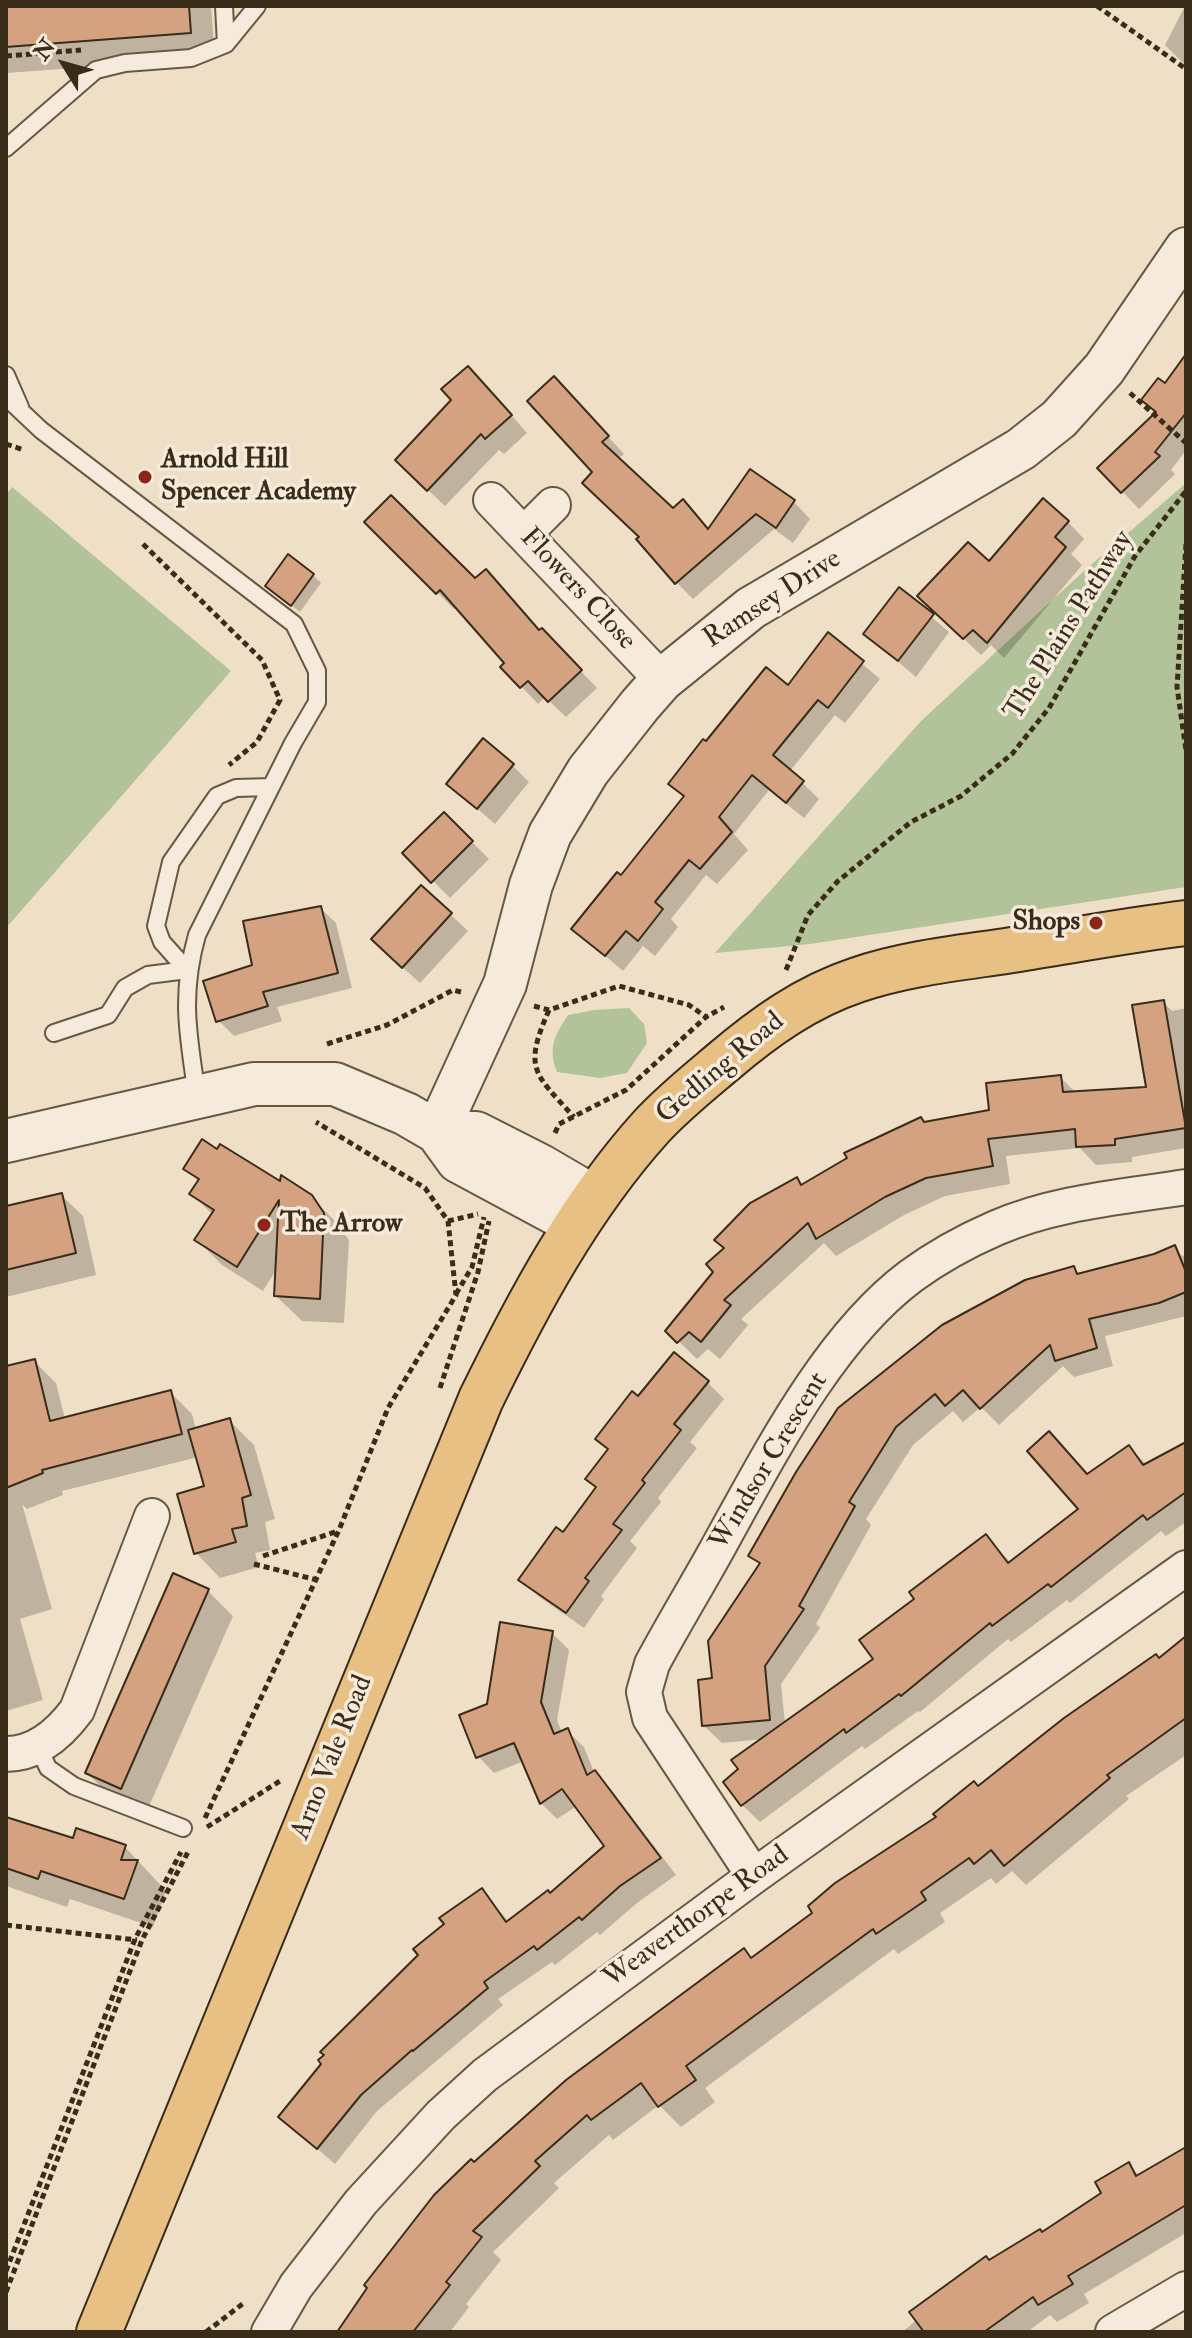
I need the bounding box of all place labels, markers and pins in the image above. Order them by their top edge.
place label: Arnold Hill Spencer Academy [161,444,356,510]
marker: Arnold Hill Spencer Academy [136,468,154,486]
place label: Shops [1013,906,1080,940]
marker: Shops [1087,914,1105,932]
place label: The Arrow [280,1208,402,1242]
marker: The Arrow [255,1216,273,1234]

